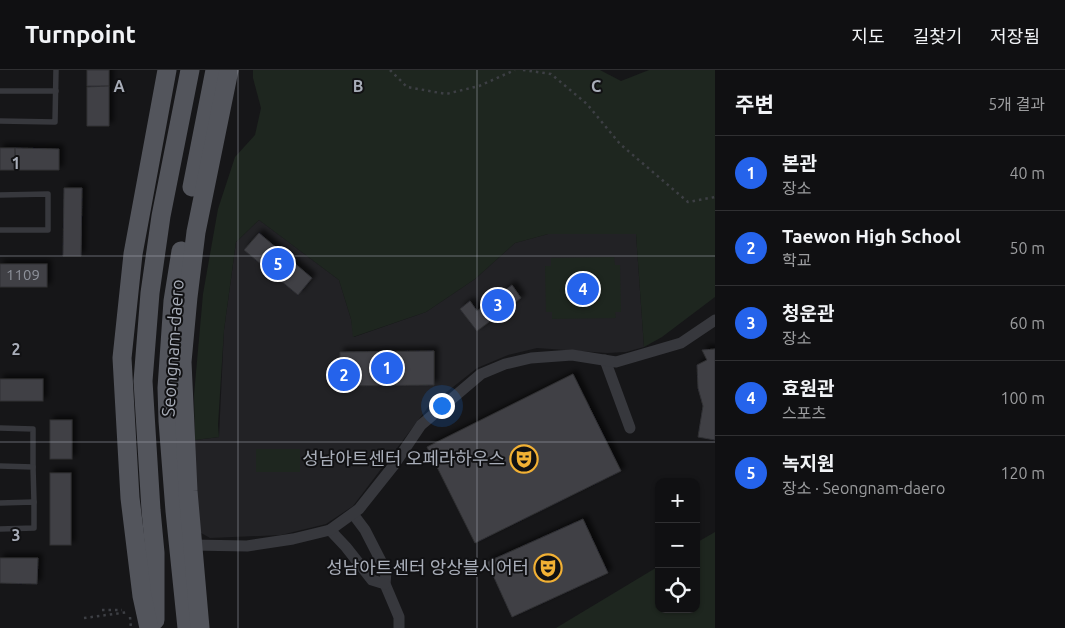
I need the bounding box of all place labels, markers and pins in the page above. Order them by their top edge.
pin: 5 [262,245,294,283]
pin: 4 [567,270,599,308]
pin: 3 [482,286,514,324]
pin: 1 [371,349,403,387]
pin: 2 [328,356,360,394]
theatre icon: 성남아트센터 오페라하우스 [509,444,539,474]
place label: 성남아트센터 오페라하우스 [302,448,505,468]
theatre icon: 성남아트센터 앙상블시어터 [533,553,563,583]
place label: 성남아트센터 앙상블시어터 [326,557,529,577]

